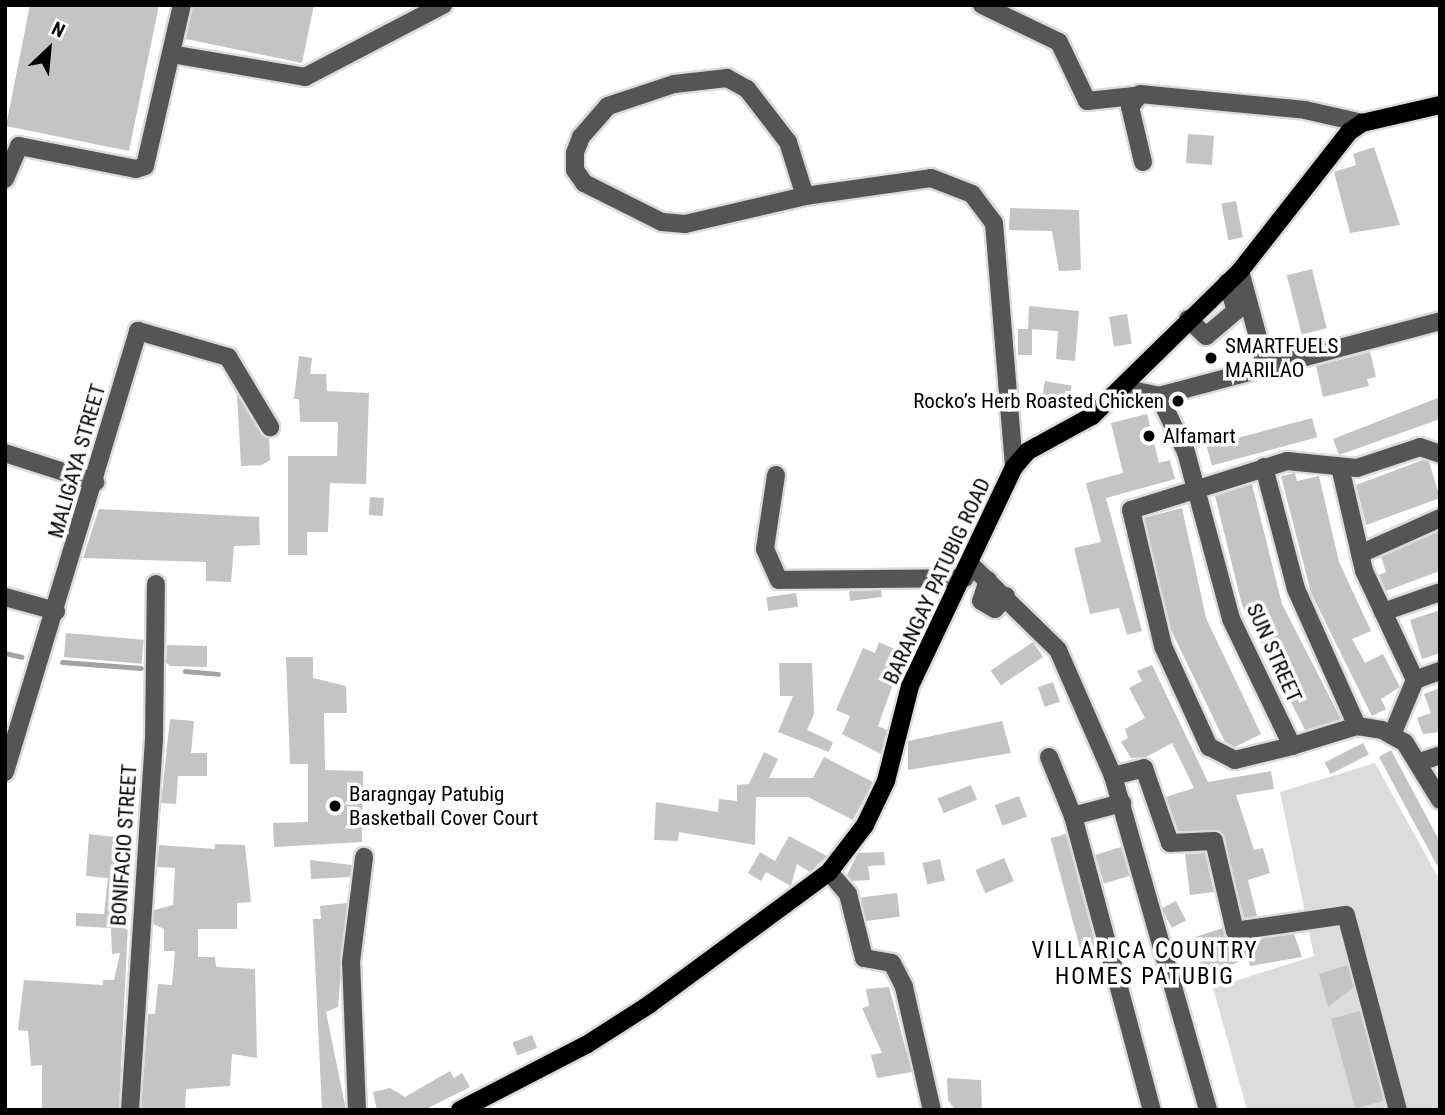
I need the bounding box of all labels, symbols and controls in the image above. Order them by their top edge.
north arrow [14,14,84,84]
text: N [48,17,69,43]
place label: SMARTFUELS MARILAO [1225,333,1339,383]
marker: SMARTFUELS MARILAO [1203,350,1219,366]
street label: MALIGAYA STREET [43,381,111,541]
place label: Rocko’s Herb Roasted Chicken [913,388,1164,414]
marker: Rocko’s Herb Roasted Chicken [1170,393,1186,409]
place label: Alfamart [1163,423,1236,449]
marker: Alfamart [1141,428,1157,444]
street label: BARANGAY PATUBIG ROAD [878,474,996,688]
street label: SUN STREET [1241,600,1307,706]
street label: BONIFACIO STREET [106,763,142,927]
place label: Baragngay Patubig Basketball Cover Court [349,781,538,831]
marker: Baragngay Patubig Basketball Cover Court [327,798,343,814]
district label: VILLARICA COUNTRY HOMES PATUBIG [1034,937,1256,991]

